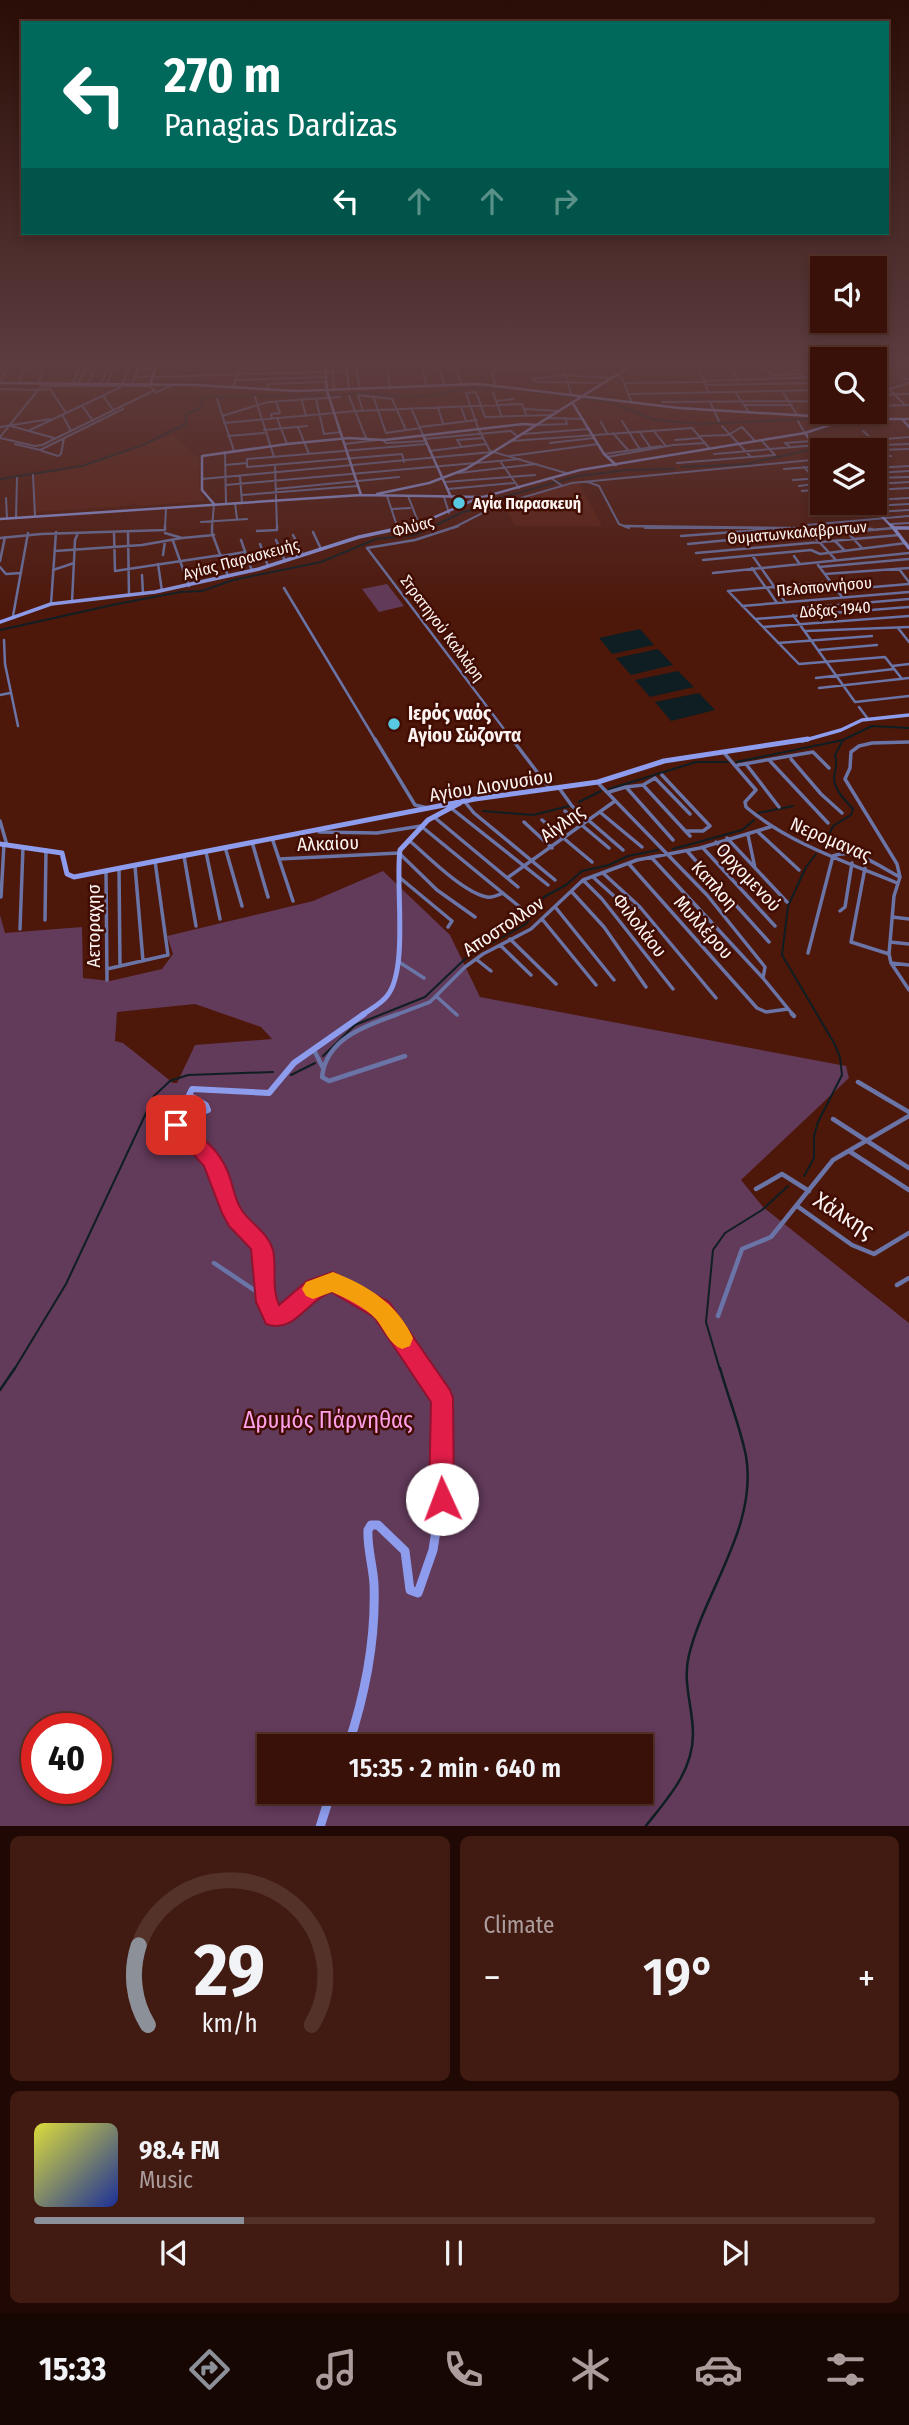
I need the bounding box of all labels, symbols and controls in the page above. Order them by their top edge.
text: 270 m [164,46,281,105]
icon: left [49,49,140,140]
text: Panagias Dardizas [164,106,398,144]
icon: left [327,182,365,220]
icon: ahead [400,182,438,220]
icon: ahead [473,182,511,220]
icon: right [546,182,584,220]
map controls [810,256,887,515]
button: sound [810,256,887,333]
button: search [810,347,887,424]
button: layers [810,438,887,515]
place label: Αγία Παρασκευή [472,494,581,513]
marker: Αγία Παρασκευή [451,495,467,511]
street label: Φλύας [390,512,436,541]
street label: Θυματωνκαλαβρυτων [726,517,868,548]
street label: Αγίας Παρασκευής [181,535,302,584]
street label: Στρατηγού Καλλάρη [397,572,489,685]
street label: Πελοποννήσου [775,573,873,600]
street label: Δόξας 1940 [799,598,871,621]
place label: Ιερός ναός Αγίου Σώζοντα [407,702,521,747]
marker: Ιερός ναός Αγίου Σώζοντα [386,716,402,732]
street label: Αγίου Διονυσίου [428,764,555,807]
street label: Αίγλης [536,800,589,847]
street label: Νερομανας [787,812,875,867]
street label: Αλκαίου [297,831,359,856]
street label: Ορχομενού [711,838,786,916]
street label: Καπλοη [687,856,743,915]
street label: Αετοραχησ [82,884,105,968]
street label: Φιλολάου [608,889,672,962]
street label: Αποστολλον [458,891,549,961]
street label: Μυλλέρου [669,891,738,964]
pin [146,1095,206,1155]
icon: arrive [157,1106,195,1144]
street label: Χάλκης [809,1186,880,1245]
park label: Δρυμός Πάρνηθας [243,1406,413,1434]
position arrow [405,1462,479,1536]
speed limit sign: 40 [21,1713,112,1804]
text: 15:35 · 2 min · 640 m [349,1753,561,1784]
text: Climate [484,1911,554,1939]
text: 29 [193,1927,265,2014]
text: 19° [643,1946,715,2009]
text: − [484,1955,501,2001]
text: + [858,1955,875,2001]
text: km/h [202,2008,258,2038]
text: 98.4 FM [139,2135,220,2166]
text: Music [139,2166,193,2194]
icon: previous [155,2234,193,2272]
icon: pause [435,2234,473,2272]
icon: next [716,2234,754,2272]
icon: directions [185,2345,234,2394]
icon: music [312,2345,361,2394]
icon: phone [439,2345,488,2394]
icon: climate [566,2345,615,2394]
icon: car [694,2345,743,2394]
icon: filters [821,2345,870,2394]
text: 15:33 [39,2350,106,2388]

